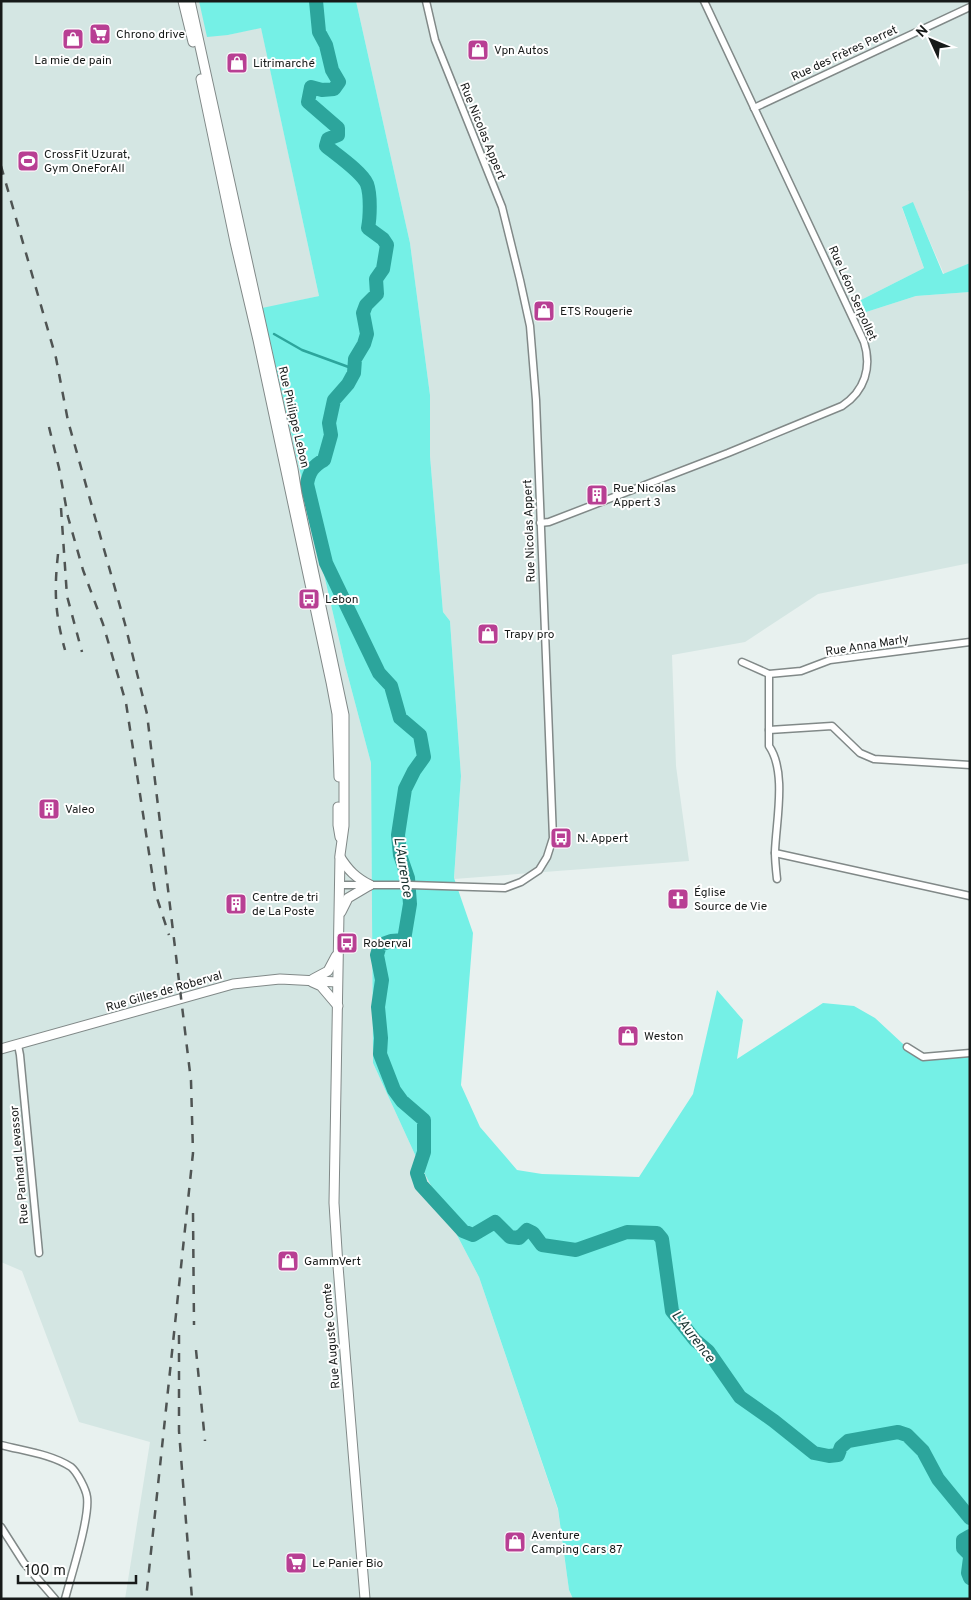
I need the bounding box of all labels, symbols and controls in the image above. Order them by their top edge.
north arrow [906,15,956,65]
supermarket icon: Chrono drive [88,22,112,46]
street label: Rue des Frères Perret [789,22,900,86]
text: N [913,22,932,42]
shop icon: La mie de pain [61,27,85,51]
place label: Chrono drive [116,27,185,43]
shop icon: Vpn Autos [466,38,490,62]
place label: Vpn Autos [494,43,549,59]
shop icon: Litrimarché [225,51,249,75]
place label: La mie de pain [34,53,112,69]
place label: Litrimarché [253,56,315,72]
street label: Rue Nicolas Appert [455,80,509,182]
place label: CrossFit Uzurat, Gym OneForAll [44,147,130,177]
sports icon: CrossFit Uzurat, Gym OneForAll [16,149,40,173]
street label: Rue Léon Serpollet [824,243,880,343]
shop icon: ETS Rougerie [532,299,556,323]
place label: ETS Rougerie [560,304,633,320]
street label: Rue Philippe Lebon [274,365,312,470]
street label: Rue Nicolas Appert [520,479,540,583]
place label: Rue Nicolas Appert 3 [613,481,676,511]
building icon: Rue Nicolas Appert 3 [585,483,609,507]
bus stop icon: Lebon [297,587,321,611]
place label: Lebon [325,592,359,608]
shop icon: Trapy pro [476,622,500,646]
place label: Trapy pro [504,627,555,643]
street label: Rue Anna Marly [824,632,910,660]
building icon: Valeo [37,797,61,821]
place label: Valeo [65,802,95,818]
bus stop icon: N. Appert [549,826,573,850]
place label: N. Appert [577,831,628,847]
water label: L'Aurence [389,836,416,899]
place label: Église Source de Vie [694,885,767,915]
church icon: Église Source de Vie [666,887,690,911]
place label: Centre de tri de La Poste [252,890,318,920]
building icon: Centre de tri de La Poste [224,892,248,916]
bus stop icon: Roberval [335,931,359,955]
place label: Roberval [363,936,411,952]
street label: Rue Gilles de Roberval [104,968,224,1016]
shop icon: Weston [616,1024,640,1048]
place label: Weston [644,1029,684,1045]
street label: Rue Panhard Levassor [7,1105,33,1225]
shop icon: GammVert [276,1249,300,1273]
place label: GammVert [304,1254,361,1270]
street label: Rue Auguste Comte [319,1282,345,1389]
water label: L'Aurence [667,1308,719,1367]
place label: Aventure Camping Cars 87 [531,1528,623,1558]
shop icon: Aventure Camping Cars 87 [503,1530,527,1554]
supermarket icon: Le Panier Bio [284,1551,308,1575]
scale bar [18,1552,135,1584]
place label: Le Panier Bio [312,1556,384,1572]
text: 100 m [25,1562,66,1581]

